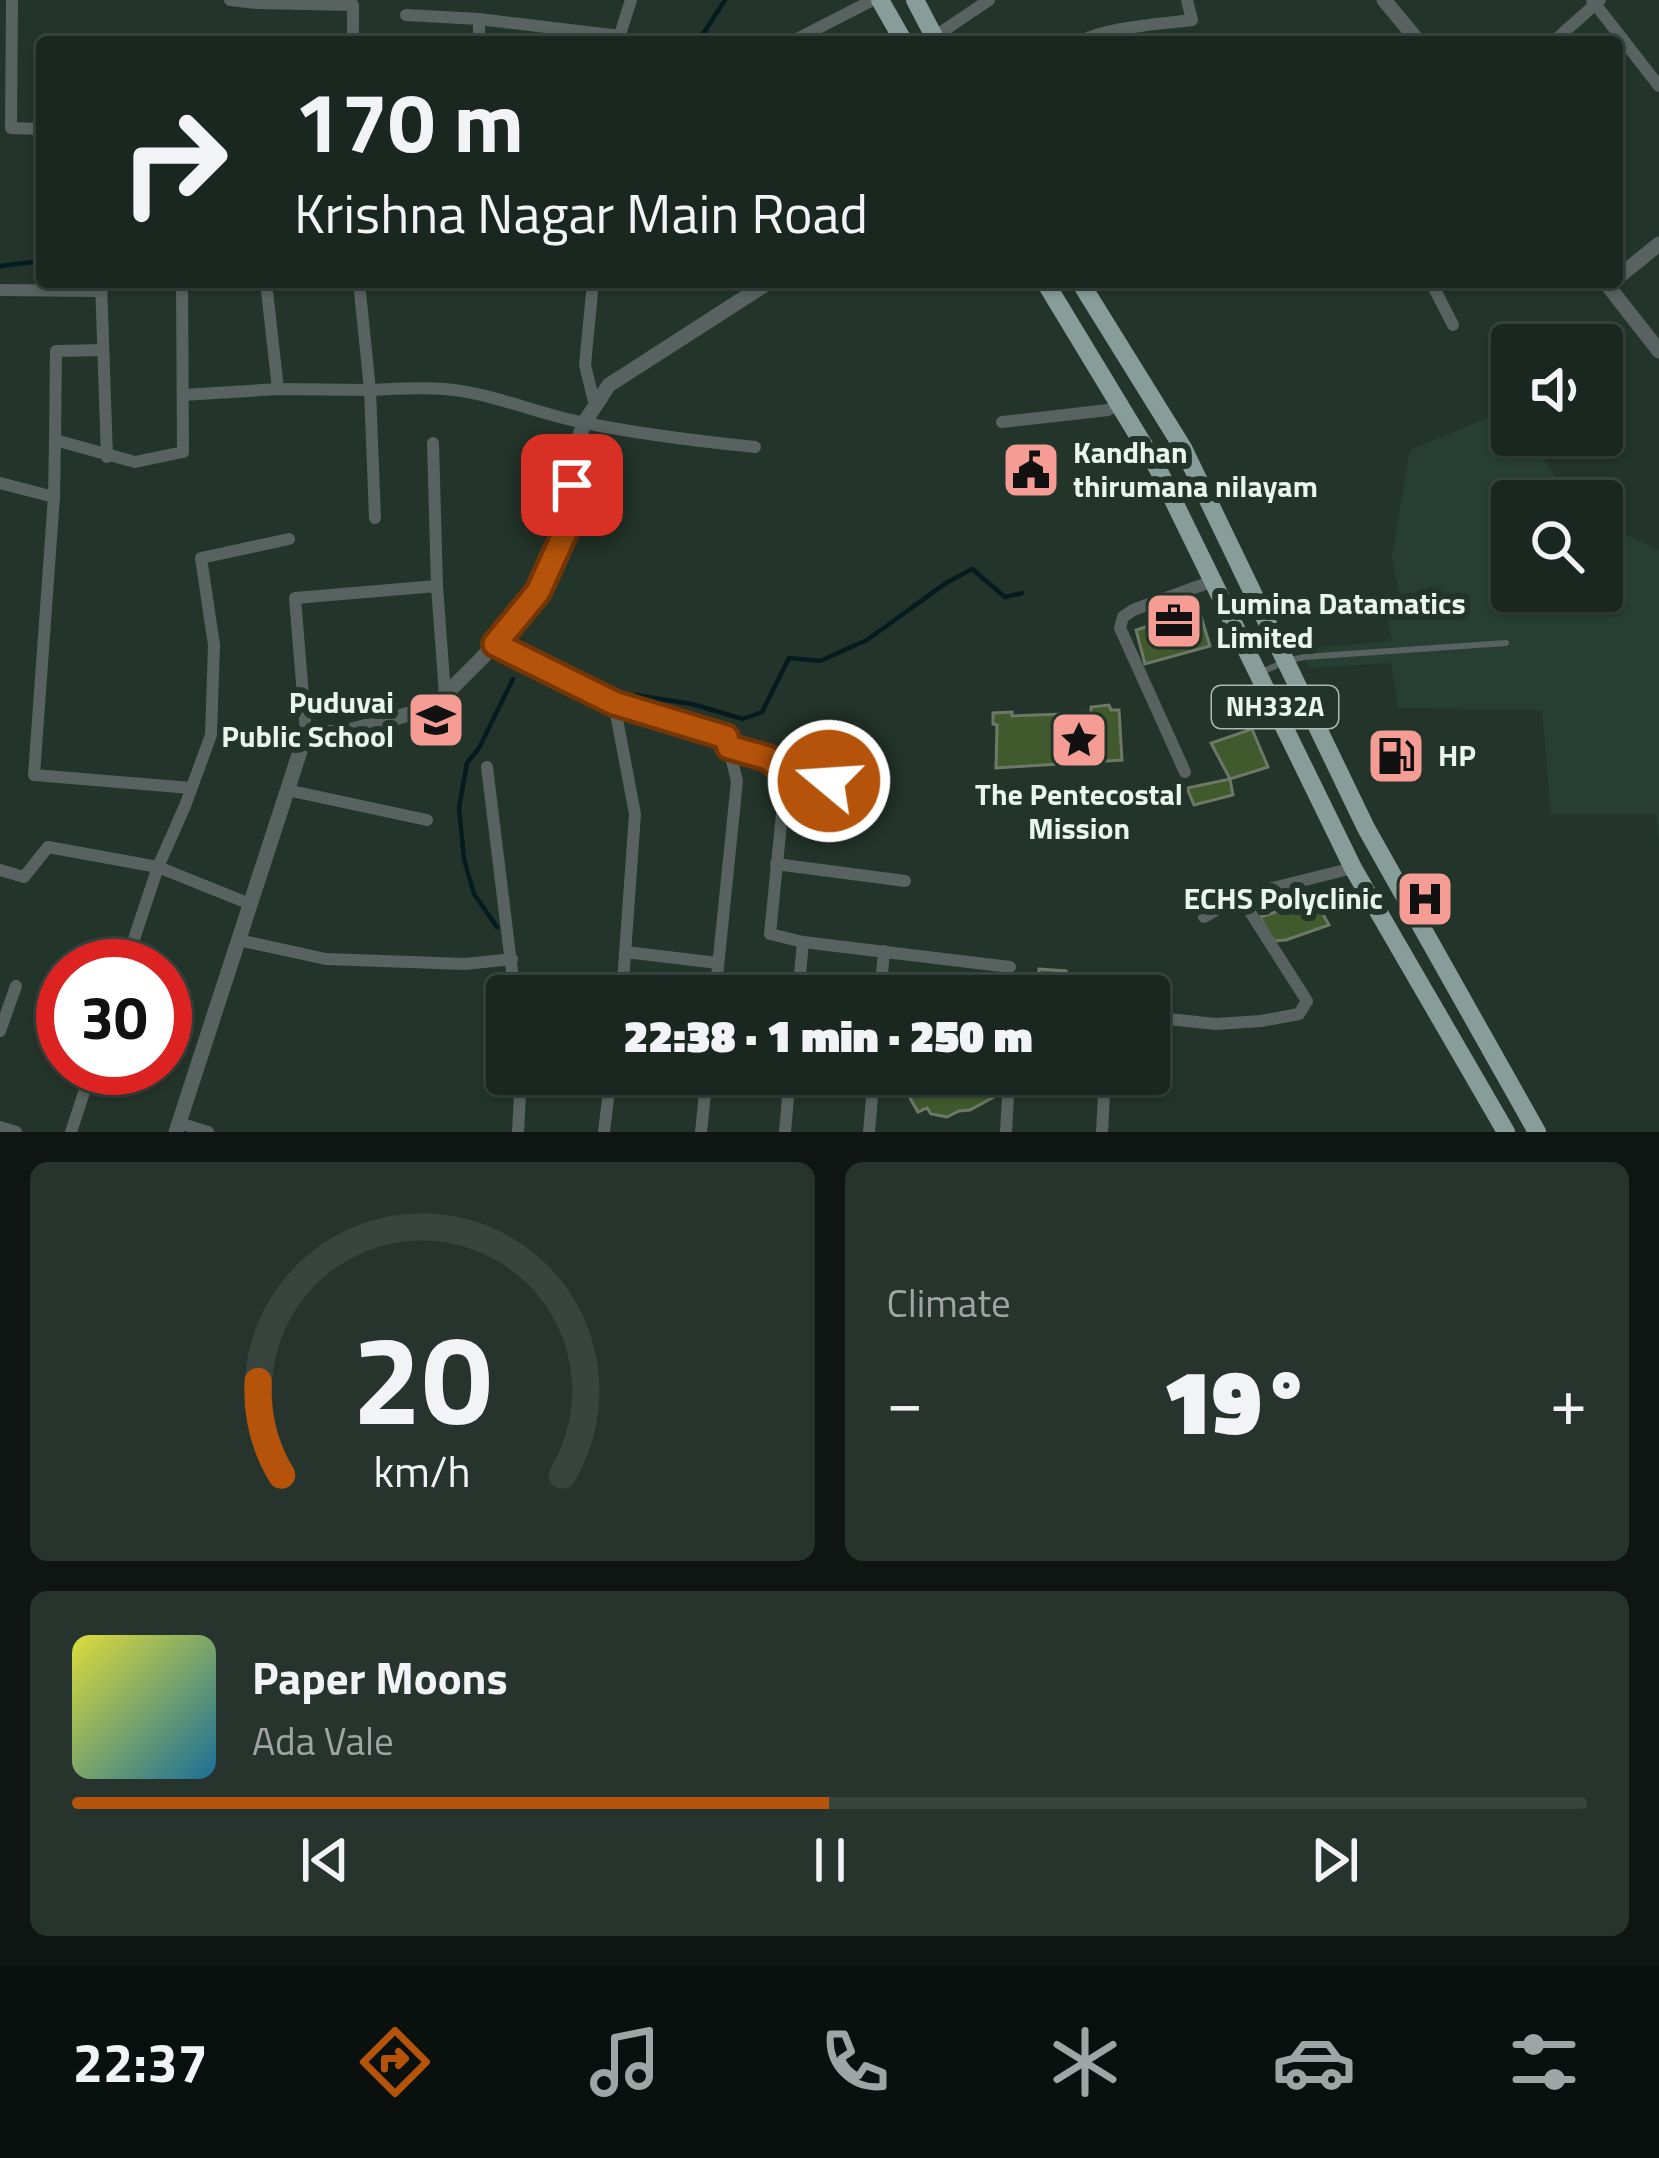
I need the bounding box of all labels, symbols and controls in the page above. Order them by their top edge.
text: 170 m [294,57,524,185]
icon: right [96,84,252,240]
text: Krishna Nagar Main Road [294,172,868,254]
map controls [1491,324,1623,612]
button: sound [1491,324,1623,456]
place label: Kandhan thirumana nilayam [1073,429,1318,509]
pin [521,434,623,536]
public building icon: Kandhan thirumana nilayam [1000,439,1062,501]
icon: arrive [539,452,605,518]
button: search [1491,480,1623,612]
place label: Lumina Datamatics Limited [1216,580,1466,660]
office icon: Lumina Datamatics Limited [1143,590,1205,652]
place label: Puduvai Public School [221,679,394,759]
road number: NH332A [1212,686,1338,728]
school or university icon: Puduvai Public School [405,689,467,751]
place icon: The Pentecostal Mission [1048,709,1110,771]
position arrow [766,718,892,844]
fuel station icon: HP [1365,725,1427,787]
place label: HP [1438,732,1476,778]
place label: The Pentecostal Mission [975,771,1183,851]
hospital icon: ECHS Polyclinic [1394,868,1456,930]
place label: ECHS Polyclinic [1184,875,1383,921]
speed limit sign: 30 [36,939,192,1095]
text: 22:38 · 1 min · 250 m [624,1001,1032,1069]
text: Climate [887,1273,1011,1332]
text: 20 [352,1283,492,1472]
text: 19° [1163,1332,1311,1469]
text: − [887,1350,923,1451]
text: + [1550,1350,1587,1451]
text: km/h [374,1437,471,1503]
text: Paper Moons [252,1643,508,1711]
text: Ada Vale [252,1711,394,1770]
icon: previous [292,1827,358,1893]
icon: pause [797,1827,863,1893]
icon: next [1302,1827,1368,1893]
icon: directions [353,2020,437,2104]
icon: music [583,2020,667,2104]
icon: phone [813,2020,897,2104]
icon: climate [1043,2020,1127,2104]
icon: car [1272,2020,1356,2104]
icon: filters [1502,2020,1586,2104]
text: 22:37 [73,2021,208,2103]

